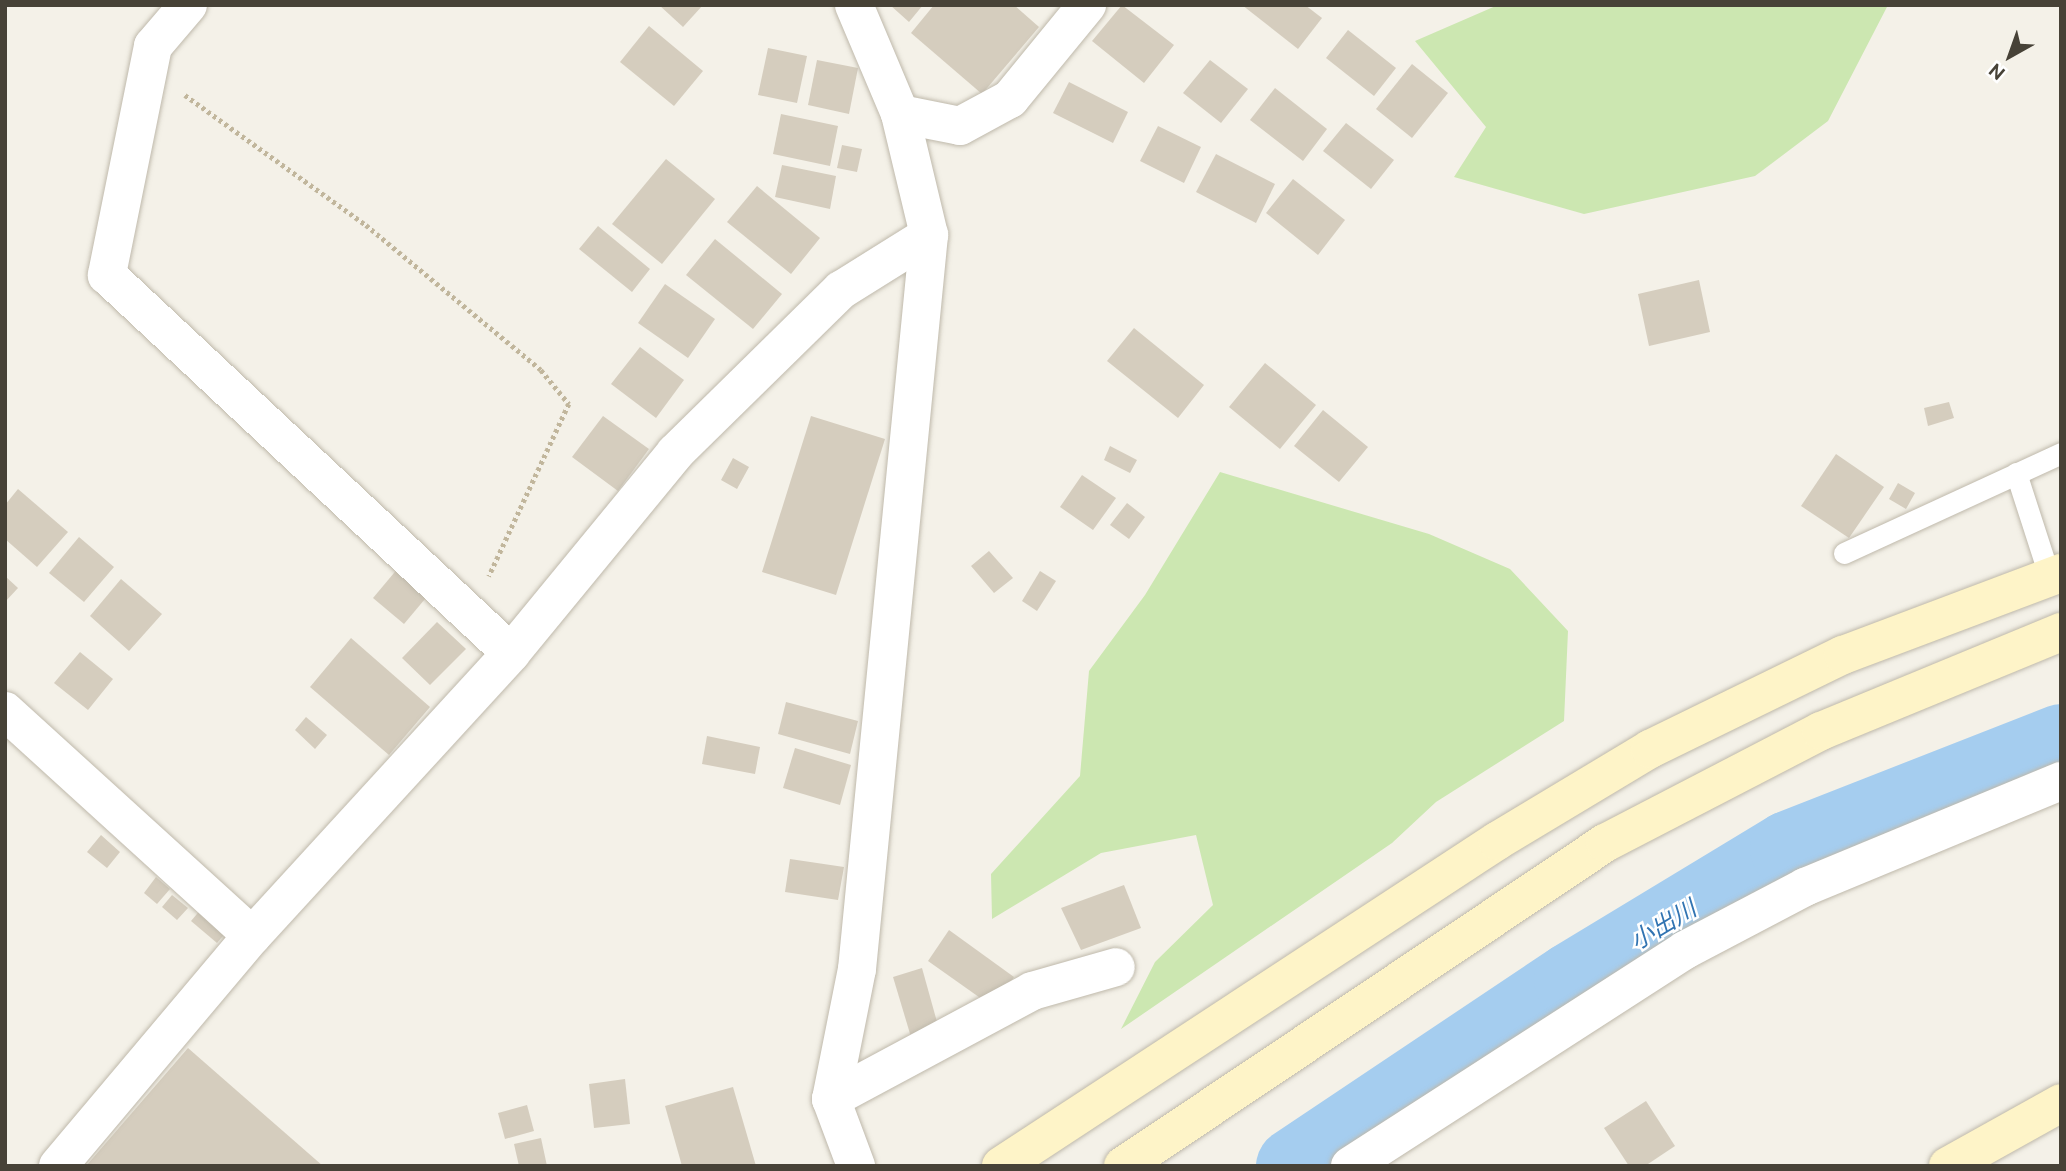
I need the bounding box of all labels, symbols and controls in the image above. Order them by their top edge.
north arrow [1975,21,2045,91]
text: N [1984,59,2009,85]
water label: 小出川 [1625,894,1701,956]

